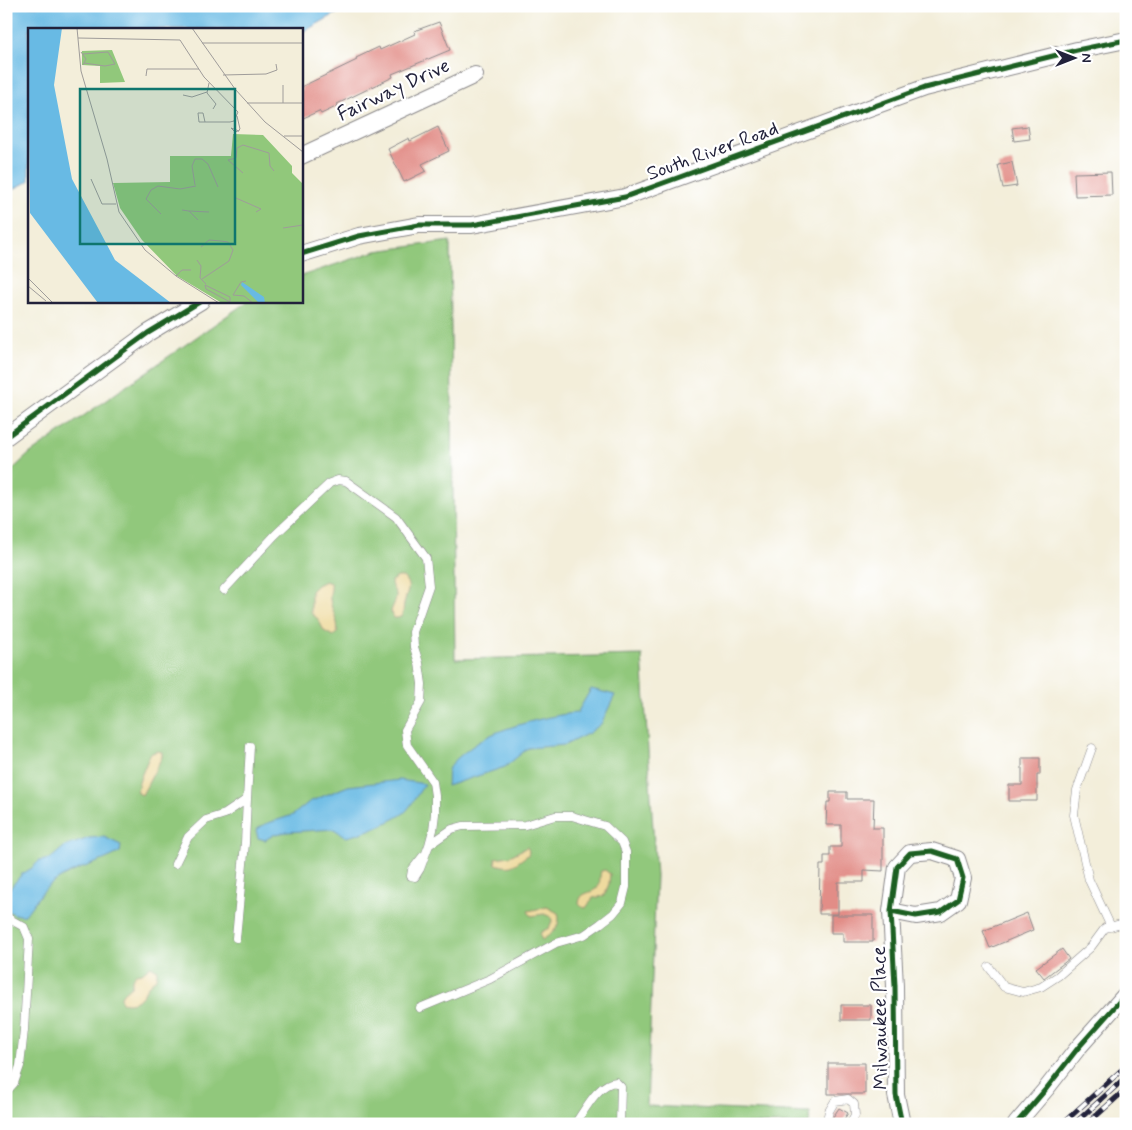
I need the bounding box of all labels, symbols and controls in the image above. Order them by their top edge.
inset map [28,28,302,302]
north arrow [1050,32,1100,82]
street label: Fairway Drive [333,53,454,128]
text: N [1077,53,1095,63]
street label: South River Road [643,115,782,188]
street label: Milwaukee Place [866,946,895,1090]

